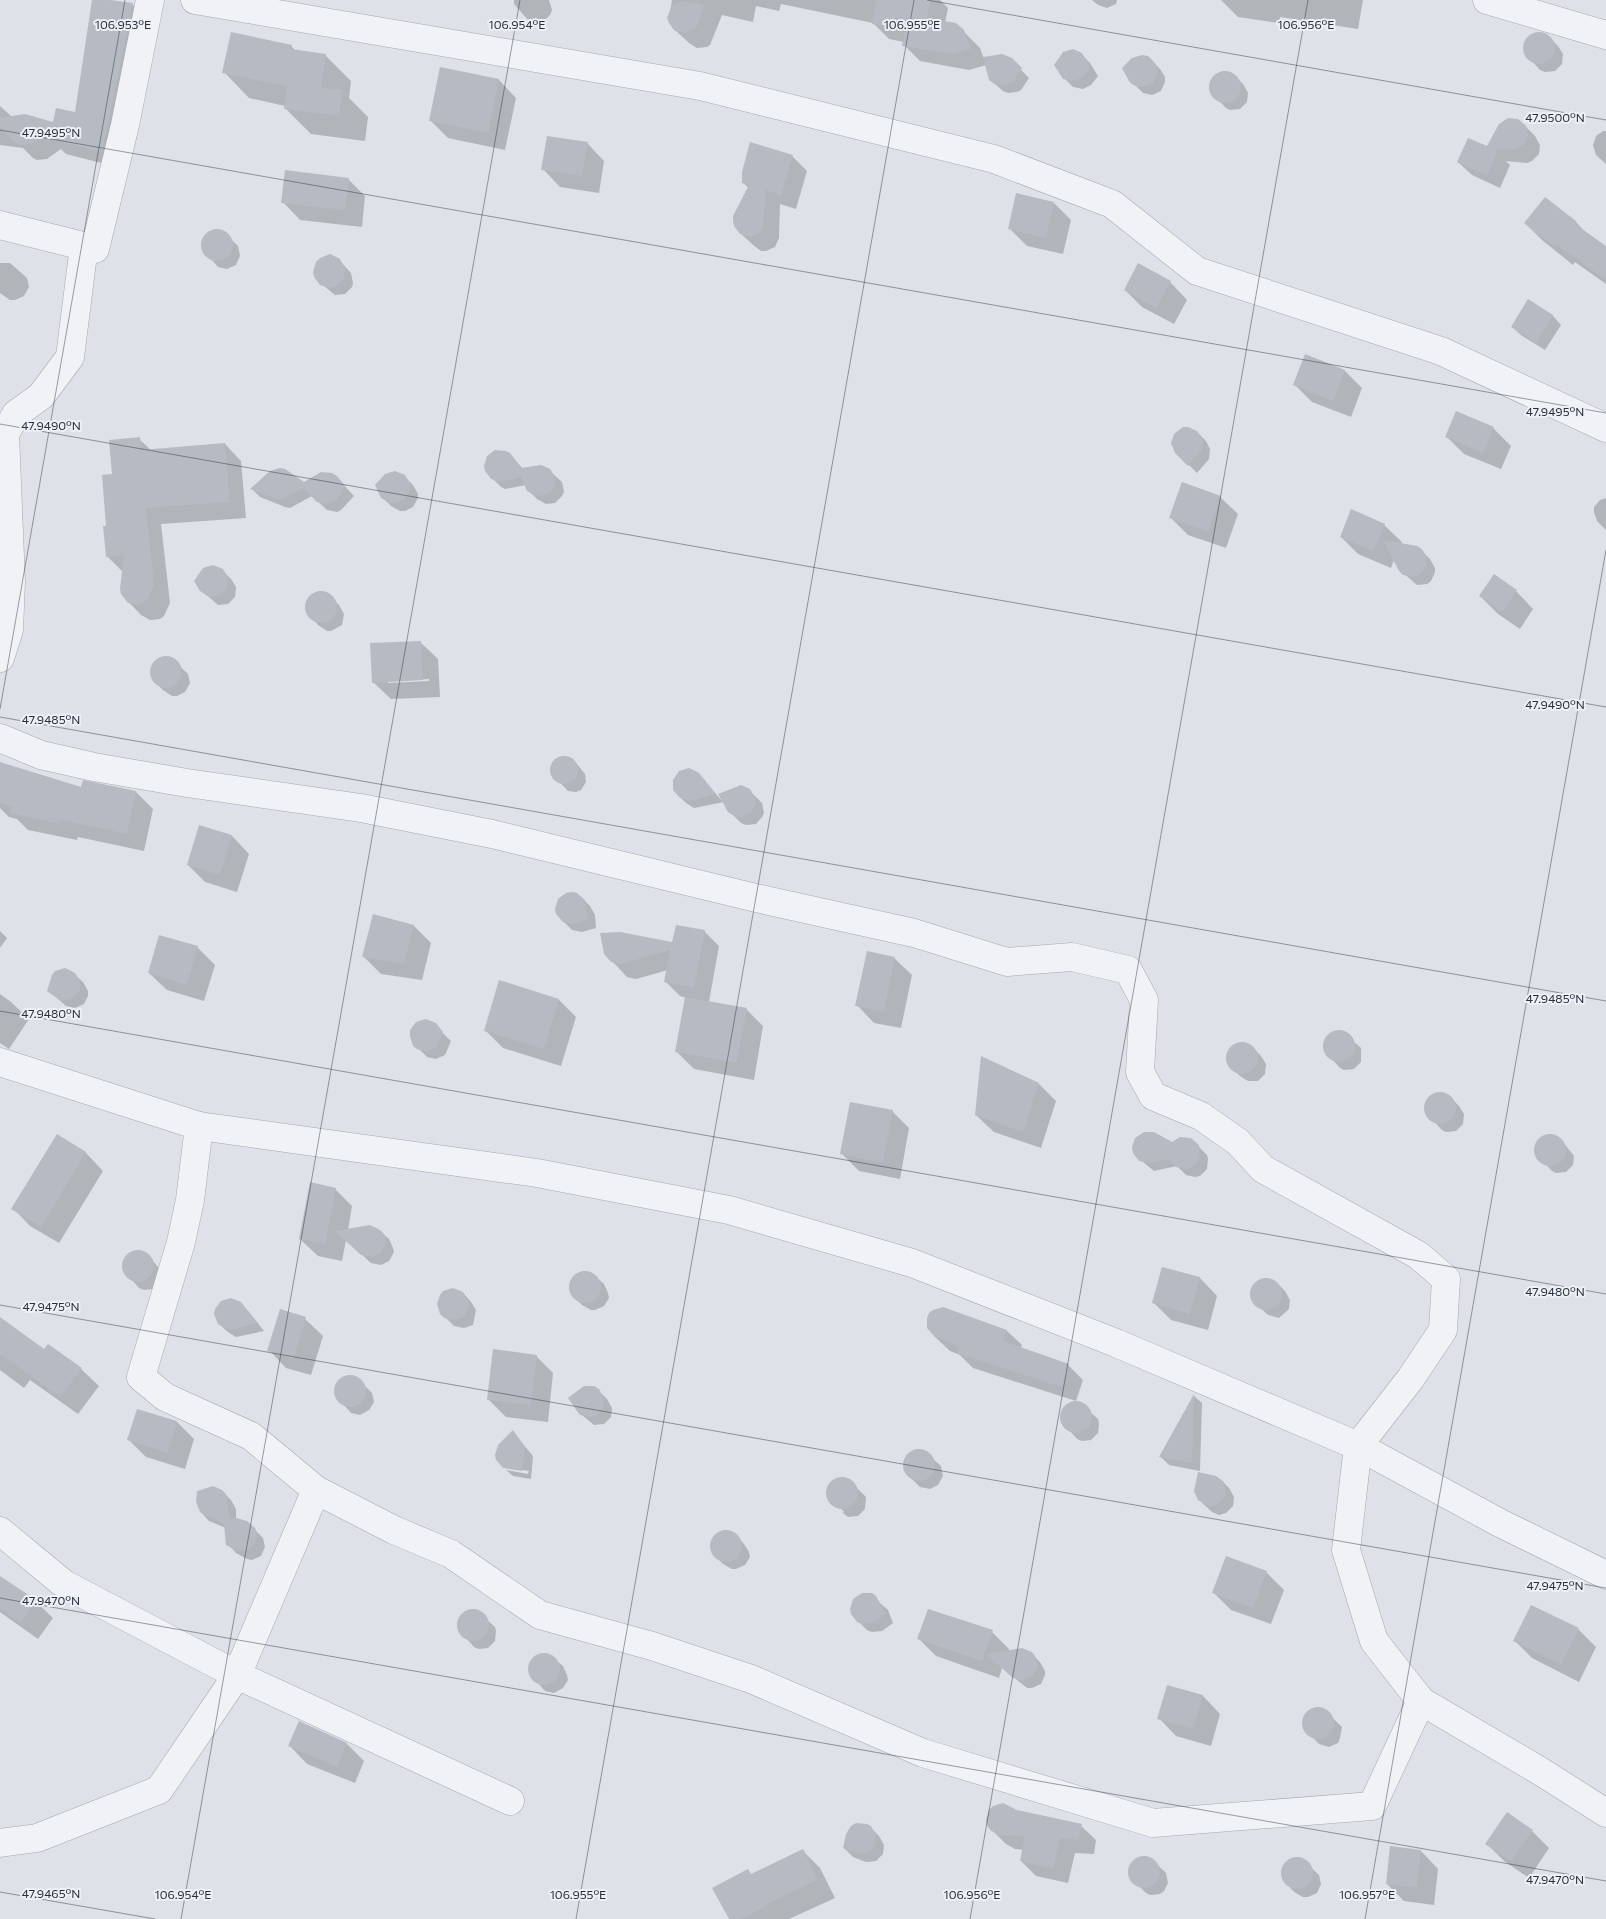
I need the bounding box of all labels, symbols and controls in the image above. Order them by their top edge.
text: 106.953°E [95,17,151,31]
text: 106.954°E [489,17,545,31]
text: 106.955°E [884,17,940,31]
text: 106.956°E [1278,17,1334,31]
text: 47.9500°N [1525,110,1585,124]
text: 47.9495°N [22,125,80,139]
text: 47.9495°N [1526,404,1584,418]
text: 47.9490°N [21,418,81,432]
text: 47.9490°N [1525,697,1585,711]
text: 47.9485°N [22,712,80,726]
text: 47.9485°N [1526,991,1584,1005]
text: 47.9480°N [21,1006,81,1020]
text: 47.9480°N [1525,1284,1585,1298]
text: 47.9475°N [22,1299,80,1313]
text: 47.9475°N [1526,1578,1584,1592]
text: 47.9470°N [22,1593,80,1607]
text: 47.9470°N [1526,1872,1584,1886]
text: 47.9465°N [22,1886,80,1900]
text: 106.954°E [155,1887,211,1901]
text: 106.955°E [550,1887,606,1901]
text: 106.956°E [944,1887,1000,1901]
text: 106.957°E [1339,1887,1395,1901]

